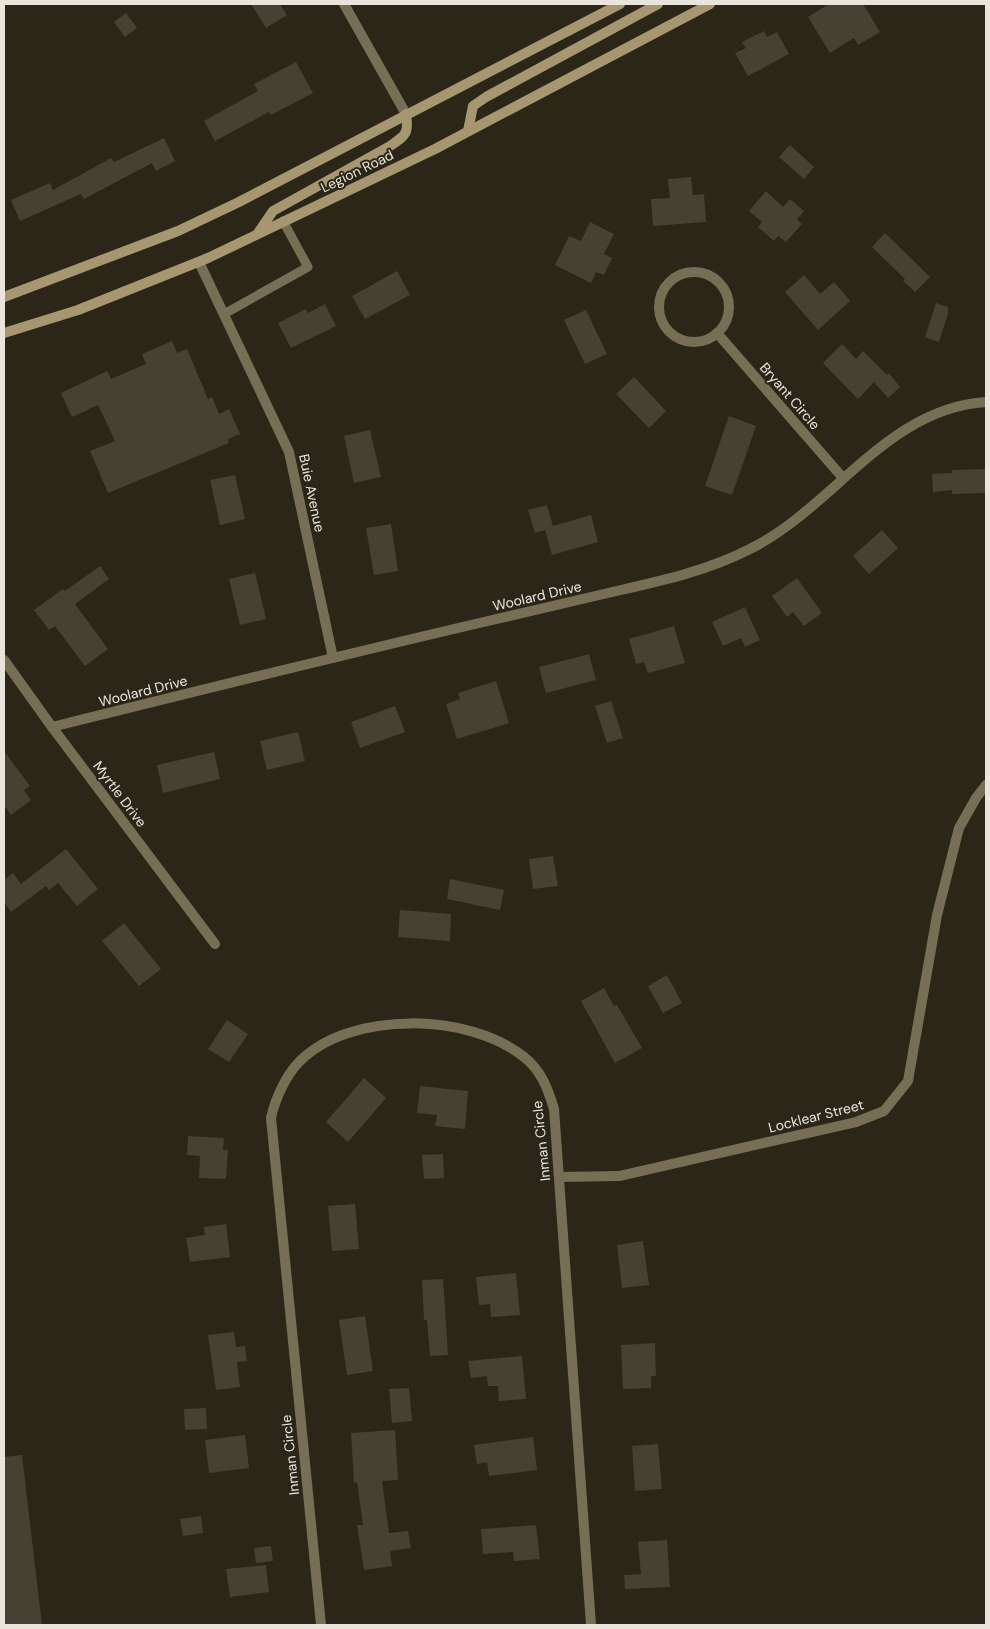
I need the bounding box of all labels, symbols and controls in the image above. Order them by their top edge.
street label: Legion Road [318,146,396,196]
street label: Bryant Circle [756,359,824,433]
street label: Buie Avenue [295,452,329,534]
street label: Woolard Drive [491,577,583,615]
street label: Woolard Drive [97,671,189,711]
street label: Myrtle Drive [89,757,151,831]
street label: Locklear Street [766,1095,866,1137]
street label: Inman Circle [528,1100,554,1182]
street label: Inman Circle [277,1414,303,1496]

